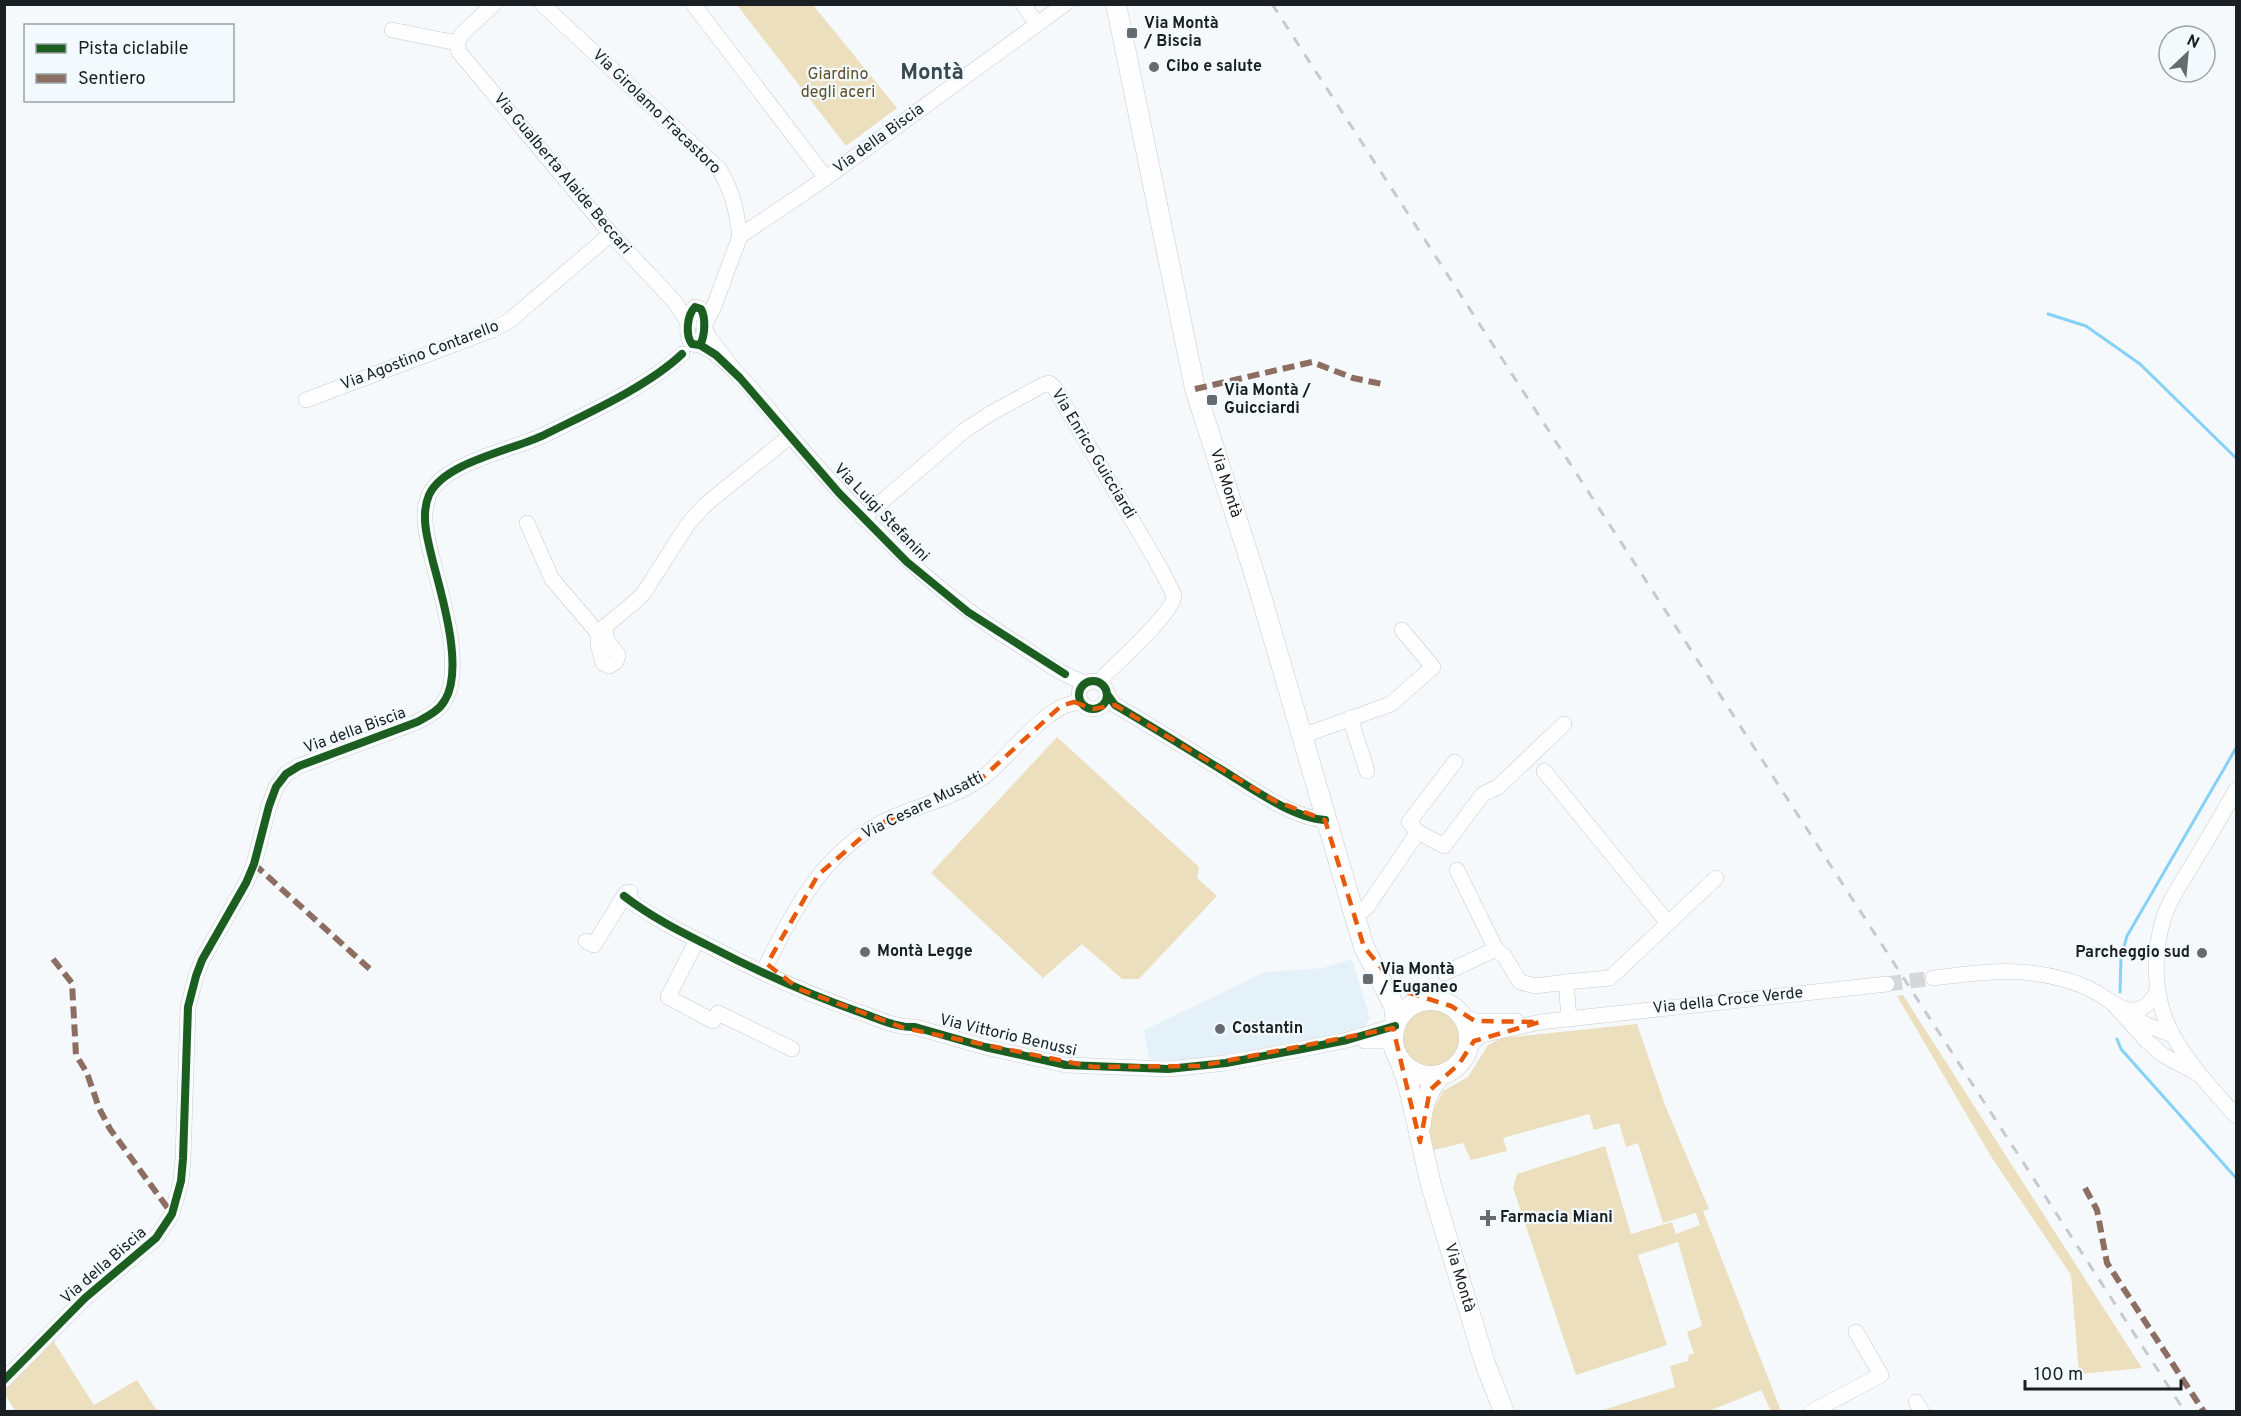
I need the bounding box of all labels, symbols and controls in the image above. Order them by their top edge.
place label: Via Montà / Biscia [1143,14,1219,52]
legend [24,24,234,102]
north arrow [2157,24,2217,84]
marker: Via Montà / Biscia [1125,26,1139,40]
text: N [2183,31,2202,54]
text: Pista ciclabile [78,38,188,61]
street label: Via Girolamo Fracastoro [587,45,725,179]
place label: Cibo e salute [1166,57,1262,77]
district label: Montà [900,60,964,87]
marker: Cibo e salute [1147,60,1161,74]
park label: Giardino degli aceri [801,65,875,103]
text: Sentiero [78,68,146,91]
street label: Via Gualberta Alaide Beccari [489,89,635,259]
street label: Via della Biscia [830,99,928,179]
street label: Via Agostino Contarello [338,317,502,395]
place label: Via Montà / Guicciardi [1224,381,1312,419]
street label: Via Enrico Guicciardi [1046,385,1140,523]
marker: Via Montà / Guicciardi [1205,393,1219,407]
street label: Via Montà [1205,446,1246,520]
street label: Via Luigi Stefanini [829,460,933,566]
street label: Via della Biscia [301,703,409,759]
street label: Via Cesare Musatti [859,768,987,844]
place label: Montà Legge [877,942,973,962]
place label: Parcheggio sud [2075,943,2190,963]
marker: Montà Legge [858,945,872,959]
marker: Parcheggio sud [2195,946,2209,960]
place label: Via Montà / Euganeo [1379,960,1458,998]
marker: Via Montà / Euganeo [1361,972,1375,986]
street label: Via della Croce Verde [1652,983,1804,1019]
street label: Via Vittorio Benussi [937,1010,1079,1062]
place label: Costantin [1232,1019,1303,1039]
marker: Costantin [1213,1022,1227,1036]
place label: Farmacia Miani [1500,1208,1613,1228]
marker: Farmacia Miani [1481,1211,1495,1225]
street label: Via della Biscia [57,1223,151,1309]
street label: Via Montà [1439,1241,1479,1315]
scale bar [2025,1353,2181,1391]
text: 100 m [2034,1364,2083,1387]

